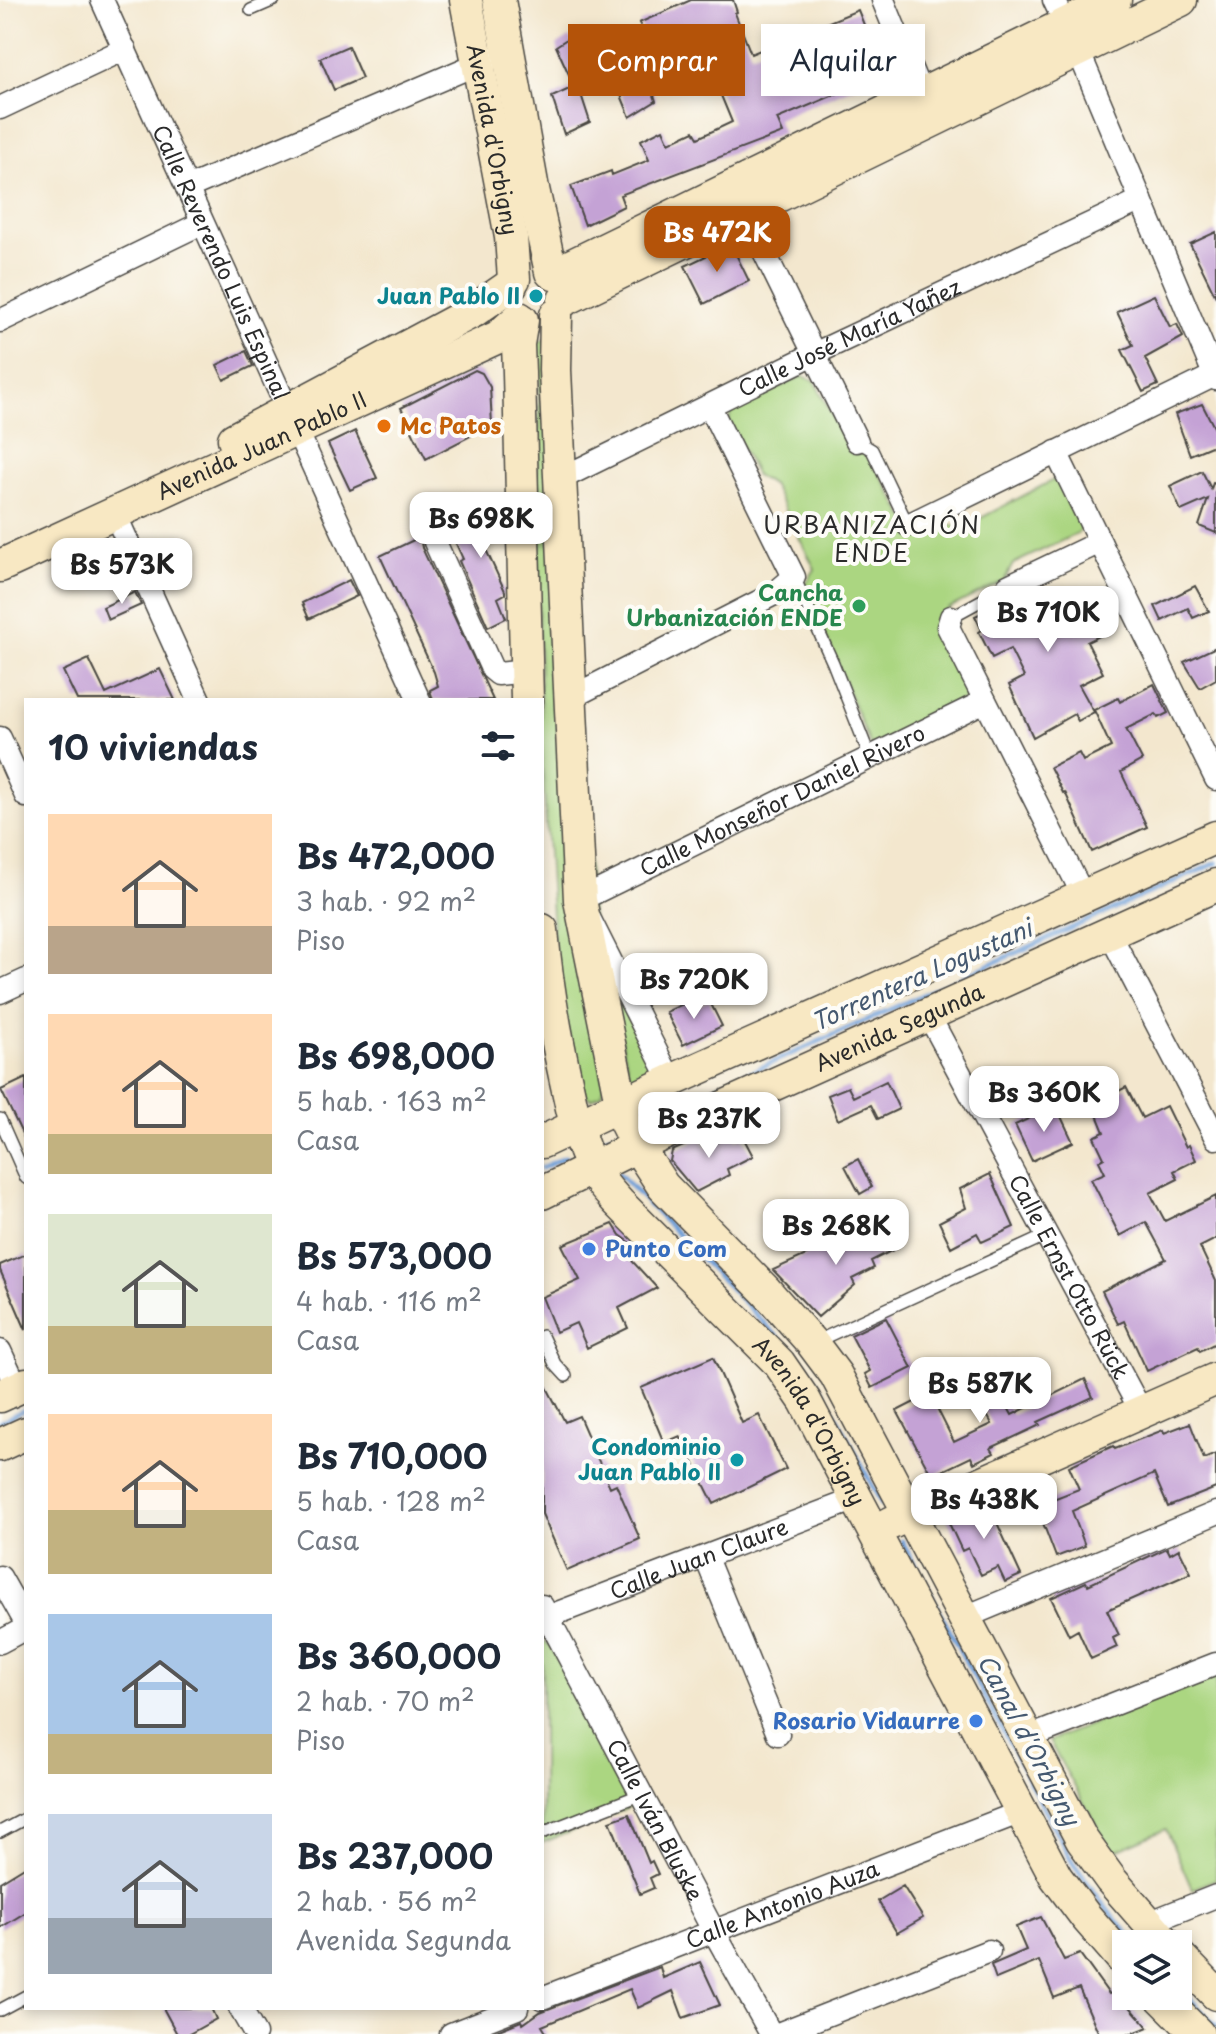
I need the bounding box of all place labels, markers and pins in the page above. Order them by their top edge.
pin: Bs 472K [643,206,791,274]
place label: Juan Pablo II [377,278,520,311]
marker: Juan Pablo II [527,287,545,305]
place label: Mc Patos [400,408,502,441]
marker: Mc Patos [375,417,393,435]
pin: Bs 698K [407,492,555,560]
pin: Bs 573K [48,538,196,606]
place label: Cancha Urbanización ENDE [626,575,843,633]
pin: Bs 710K [974,586,1122,654]
marker: Cancha Urbanización ENDE [850,597,868,615]
pin: Bs 720K [620,953,768,1021]
pin: Bs 360K [970,1066,1118,1134]
pin: Bs 237K [635,1092,783,1160]
pin: Bs 268K [762,1199,910,1267]
place label: Punto Com [605,1231,727,1264]
marker: Punto Com [580,1240,598,1258]
pin: Bs 587K [906,1357,1054,1425]
place label: Condominio Juan Pablo II [578,1429,721,1487]
marker: Condominio Juan Pablo II [728,1451,746,1469]
pin: Bs 438K [910,1473,1058,1541]
place label: Rosario Vidaurre [773,1703,960,1736]
marker: Rosario Vidaurre [967,1712,985,1730]

